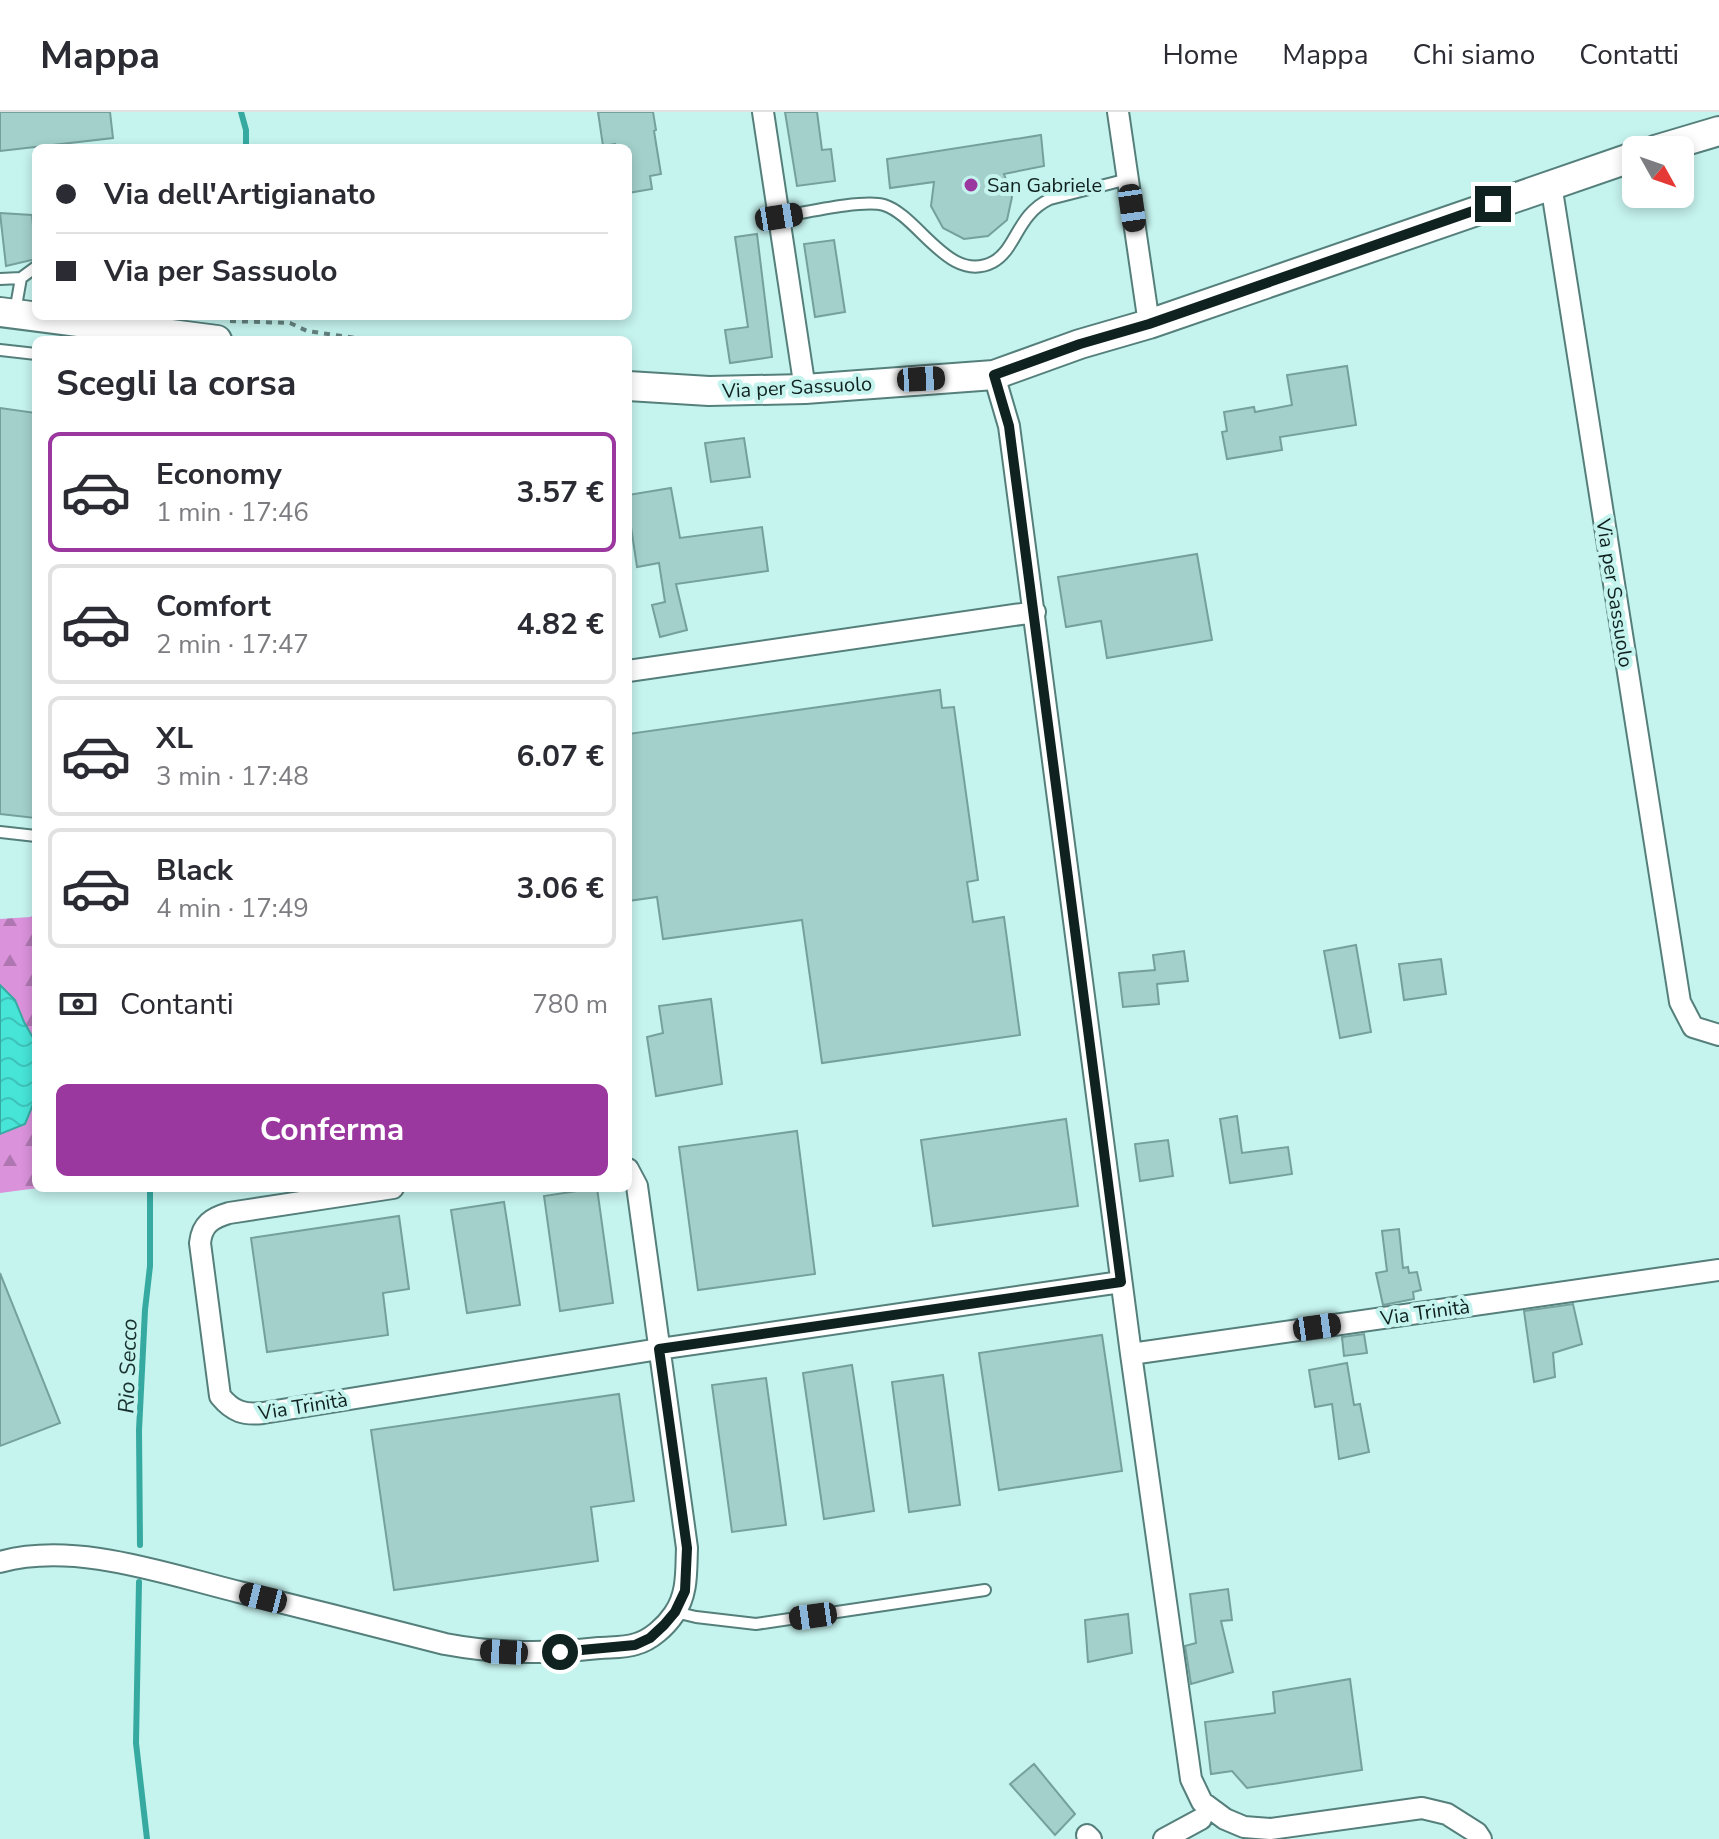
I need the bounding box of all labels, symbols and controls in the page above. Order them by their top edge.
text: Mappa [40,30,160,81]
text: Home [1162,36,1238,74]
text: Mappa [1282,36,1369,74]
text: Chi siamo [1413,36,1535,74]
text: Contatti [1579,36,1679,74]
north arrow [1622,136,1694,208]
map controls [1622,136,1694,208]
place label: San Gabriele [987,172,1102,199]
text: Via dell'Artigianato [104,174,376,215]
marker: San Gabriele [962,176,980,194]
car [1117,183,1147,233]
route end [1475,186,1511,222]
car [753,201,805,233]
text: Via per Sassuolo [104,251,338,292]
text: Scegli la corsa [56,359,296,408]
car [896,366,946,392]
street label: Via per Sassuolo [720,370,873,405]
text: Economy [156,454,282,495]
icon: car [60,456,132,528]
text: 3.57 € [516,472,604,513]
text: 1 min · 17:46 [156,495,309,530]
street label: Via per Sassuolo [1589,516,1640,669]
text: Comfort [156,586,271,627]
icon: car [60,588,132,660]
text: 4.82 € [516,604,604,645]
text: 2 min · 17:47 [156,627,309,662]
text: XL [156,718,193,759]
icon: car [60,720,132,792]
text: 6.07 € [516,736,604,777]
text: 3 min · 17:48 [156,759,309,794]
text: Black [156,850,233,891]
icon: car [60,852,132,924]
text: 3.06 € [516,868,604,909]
text: 4 min · 17:49 [156,891,309,926]
icon: cash [56,982,100,1026]
text: Contanti [120,984,234,1025]
text: 780 m [532,987,608,1022]
button: Conferma [56,1084,608,1176]
street label: Via Trinità [1378,1293,1472,1332]
car [1292,1312,1342,1342]
water label: Rio Secco [111,1318,145,1414]
street label: Via Trinità [255,1386,350,1427]
car [237,1581,289,1615]
car [788,1601,838,1631]
route start [542,1634,578,1670]
car [479,1639,529,1665]

